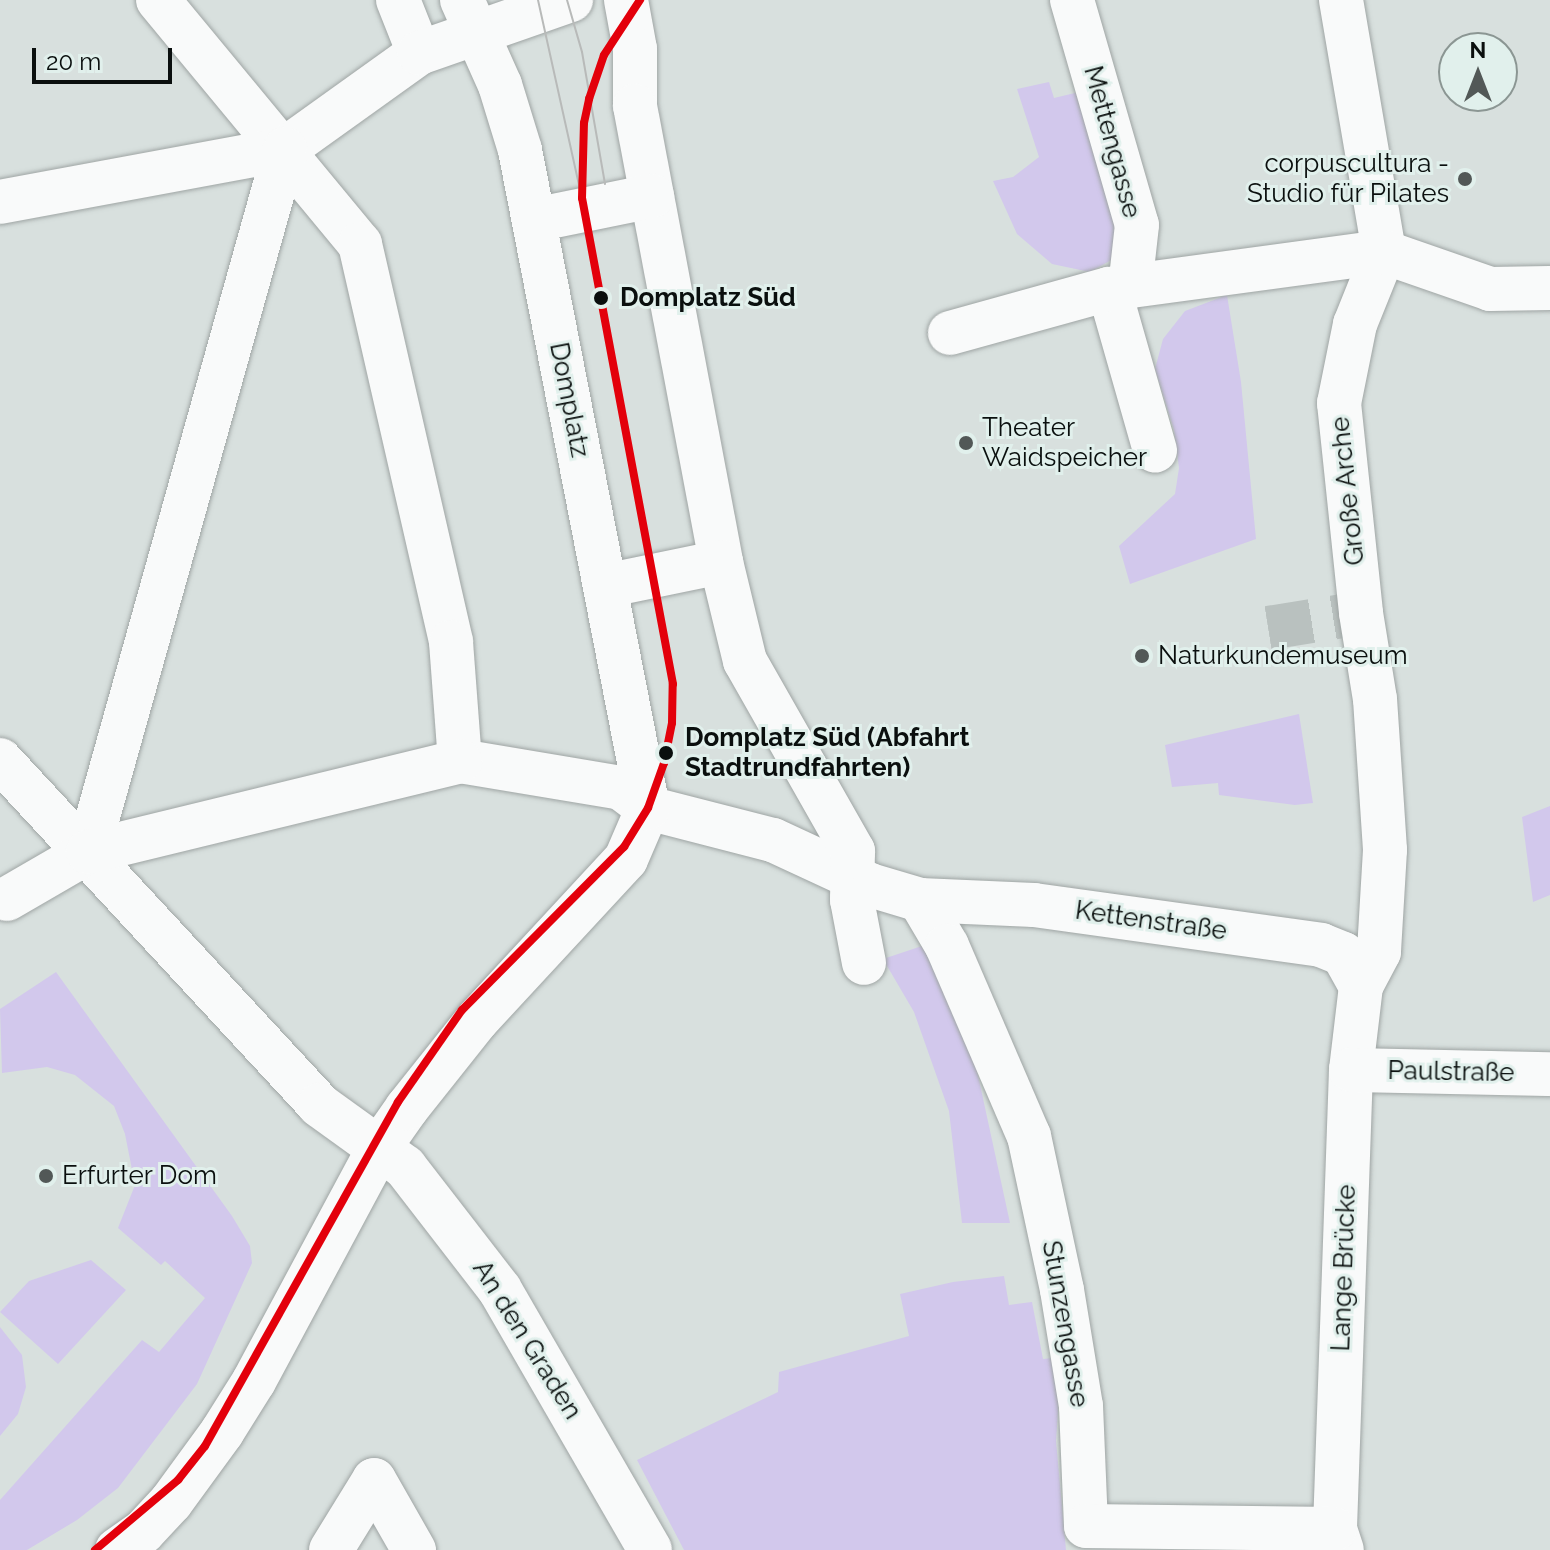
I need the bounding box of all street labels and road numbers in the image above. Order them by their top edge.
street label: Mettengasse [1077,63,1147,221]
street label: Domplatz [543,340,595,460]
street label: Große Arche [1325,415,1371,567]
street label: Kettenstraße [1073,895,1229,947]
street label: Paulstraße [1387,1055,1515,1089]
street label: Lange Brücke [1325,1184,1363,1352]
street label: Stunzengasse [1035,1238,1095,1410]
street label: An den Graden [466,1255,588,1425]

